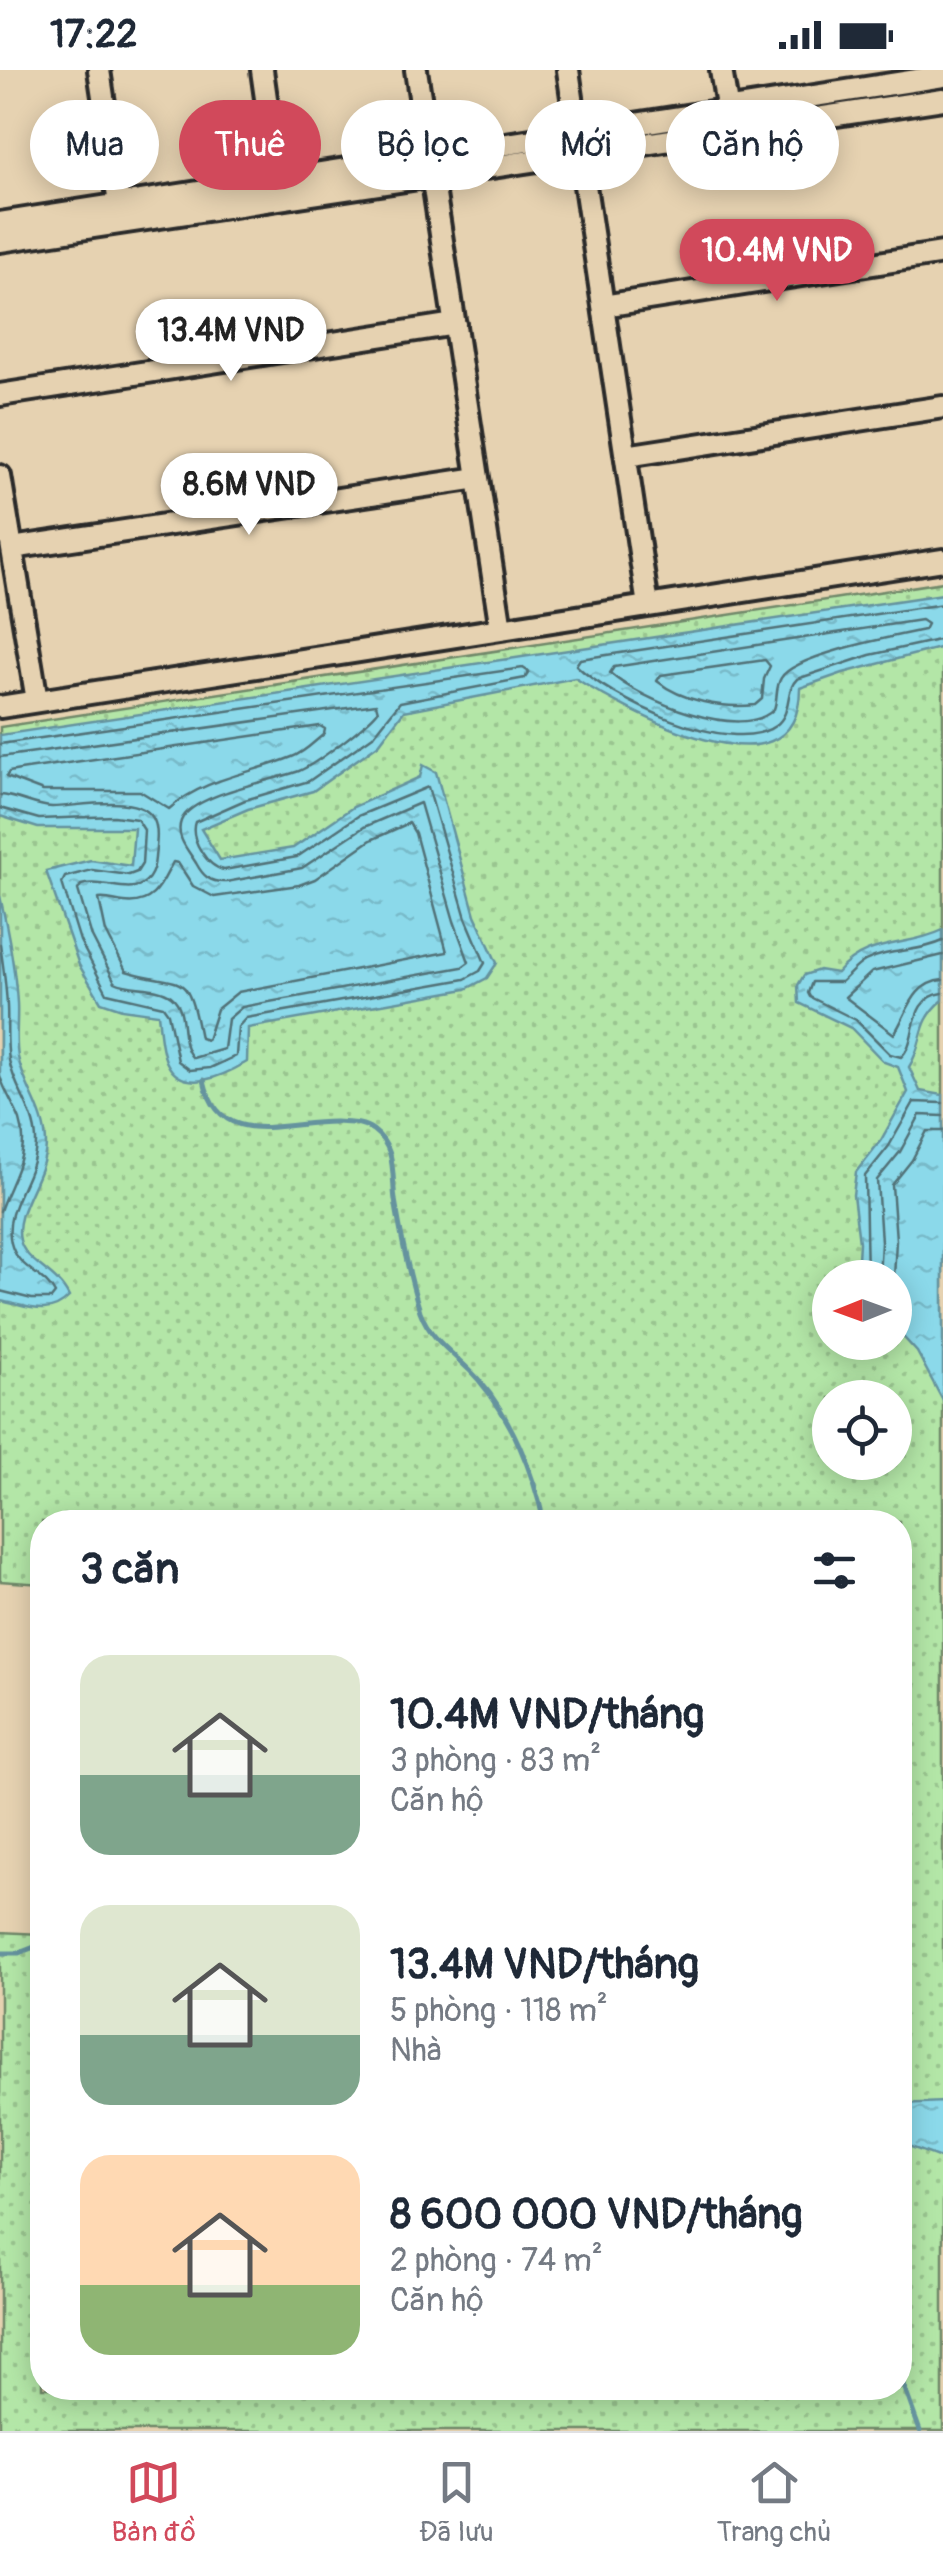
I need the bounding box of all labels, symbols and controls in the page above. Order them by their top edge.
text: 17:22 [50,11,138,59]
chip: Mua [30,100,159,190]
chip: Thuê [179,100,321,190]
chip: Bộ lọc [341,100,505,190]
chip: Mới [525,100,646,190]
chip: Căn hộ [666,100,839,190]
pin: 10.4M VND [663,219,891,304]
text: 10.4M VND [702,231,852,271]
pin: 13.4M VND [117,299,345,384]
text: 13.4M VND [158,311,304,351]
pin: 8.6M VND [146,453,352,538]
text: 8.6M VND [183,465,315,505]
north arrow [812,1260,912,1360]
map controls [812,1260,912,1480]
button: locate [812,1380,912,1480]
icon: filters [807,1543,862,1598]
text: 3 căn [80,1544,179,1596]
text: 10.4M VND/tháng [390,1689,704,1741]
icon: home [160,1695,280,1815]
text: 3 phòng · 83 m² [390,1741,601,1781]
text: Căn hộ [390,1781,484,1821]
text: 13.4M VND/tháng [390,1939,699,1991]
icon: home [160,1945,280,2065]
text: 5 phòng · 118 m² [390,1991,608,2031]
text: Nhà [390,2031,441,2071]
text: 8 600 000 VND/tháng [390,2189,802,2241]
icon: home [160,2195,280,2315]
text: 2 phòng · 74 m² [390,2241,603,2281]
text: Căn hộ [390,2281,484,2321]
tab: Bản đồ [112,2455,196,2550]
tab: Đã lưu [419,2455,494,2550]
tab: Trang chủ [717,2455,831,2550]

